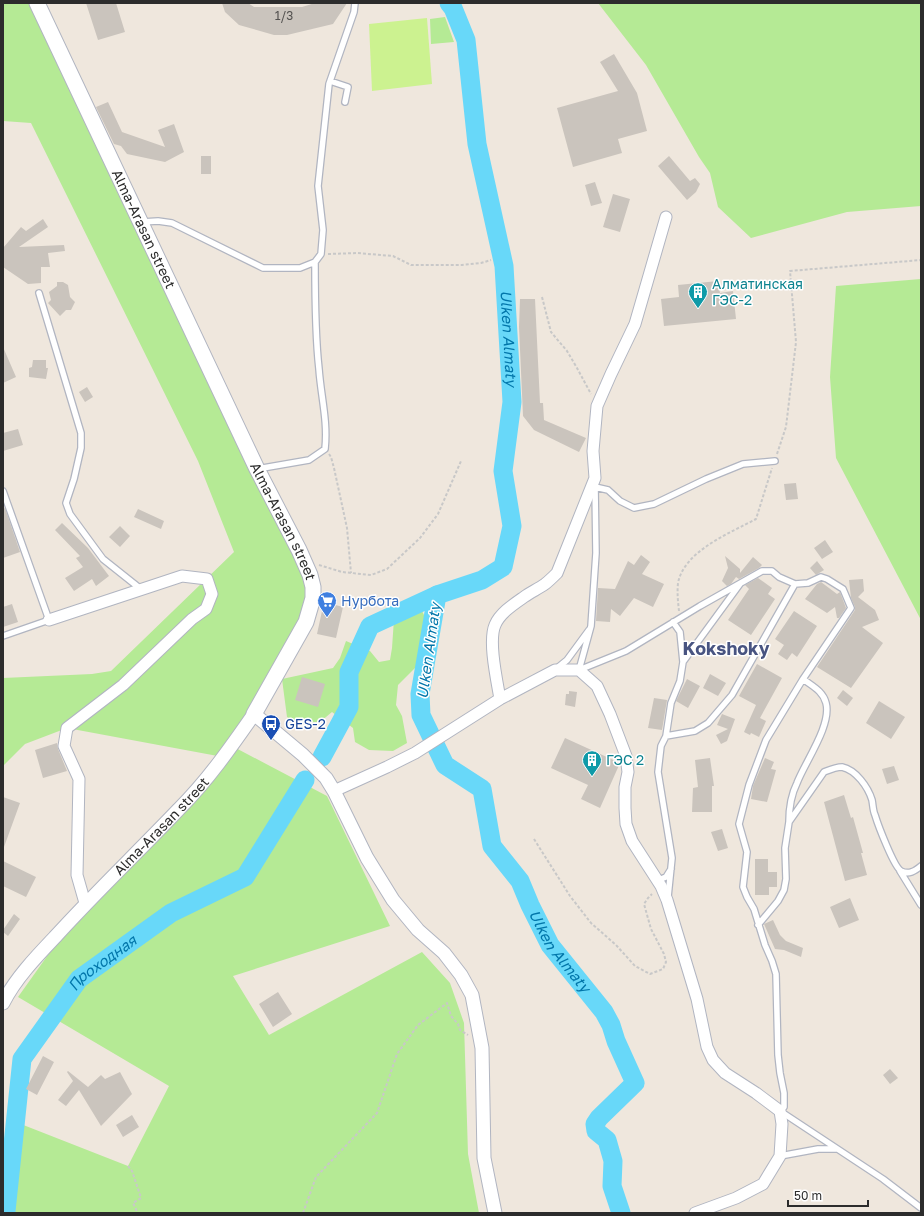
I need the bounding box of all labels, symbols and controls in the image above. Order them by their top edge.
house number: 1/3 [275,8,293,23]
street label: Alma-Arasan street [109,167,180,291]
place label: Алматинская ГЭС-2 [712,275,803,308]
building icon: Алматинская ГЭС-2 [687,281,709,309]
water label: Ulken Almaty [497,290,521,390]
street label: Alma-Arasan street [247,460,320,582]
supermarket icon: Нурбота [316,590,338,618]
place label: Нурбота [341,592,399,609]
water label: Ulken Almaty [412,599,445,700]
district label: Kokshoky [682,637,770,659]
bus stop icon: GES-2 [260,713,282,741]
place label: GES-2 [285,715,326,732]
building icon: ГЭС 2 [581,749,603,777]
place label: ГЭС 2 [606,751,644,768]
street label: Alma-Arasan street [110,773,212,878]
water label: Ulken Almaty [526,907,596,998]
water label: Проходная [64,930,141,994]
scale bar [788,1182,868,1208]
text: 50 m [794,1188,822,1203]

